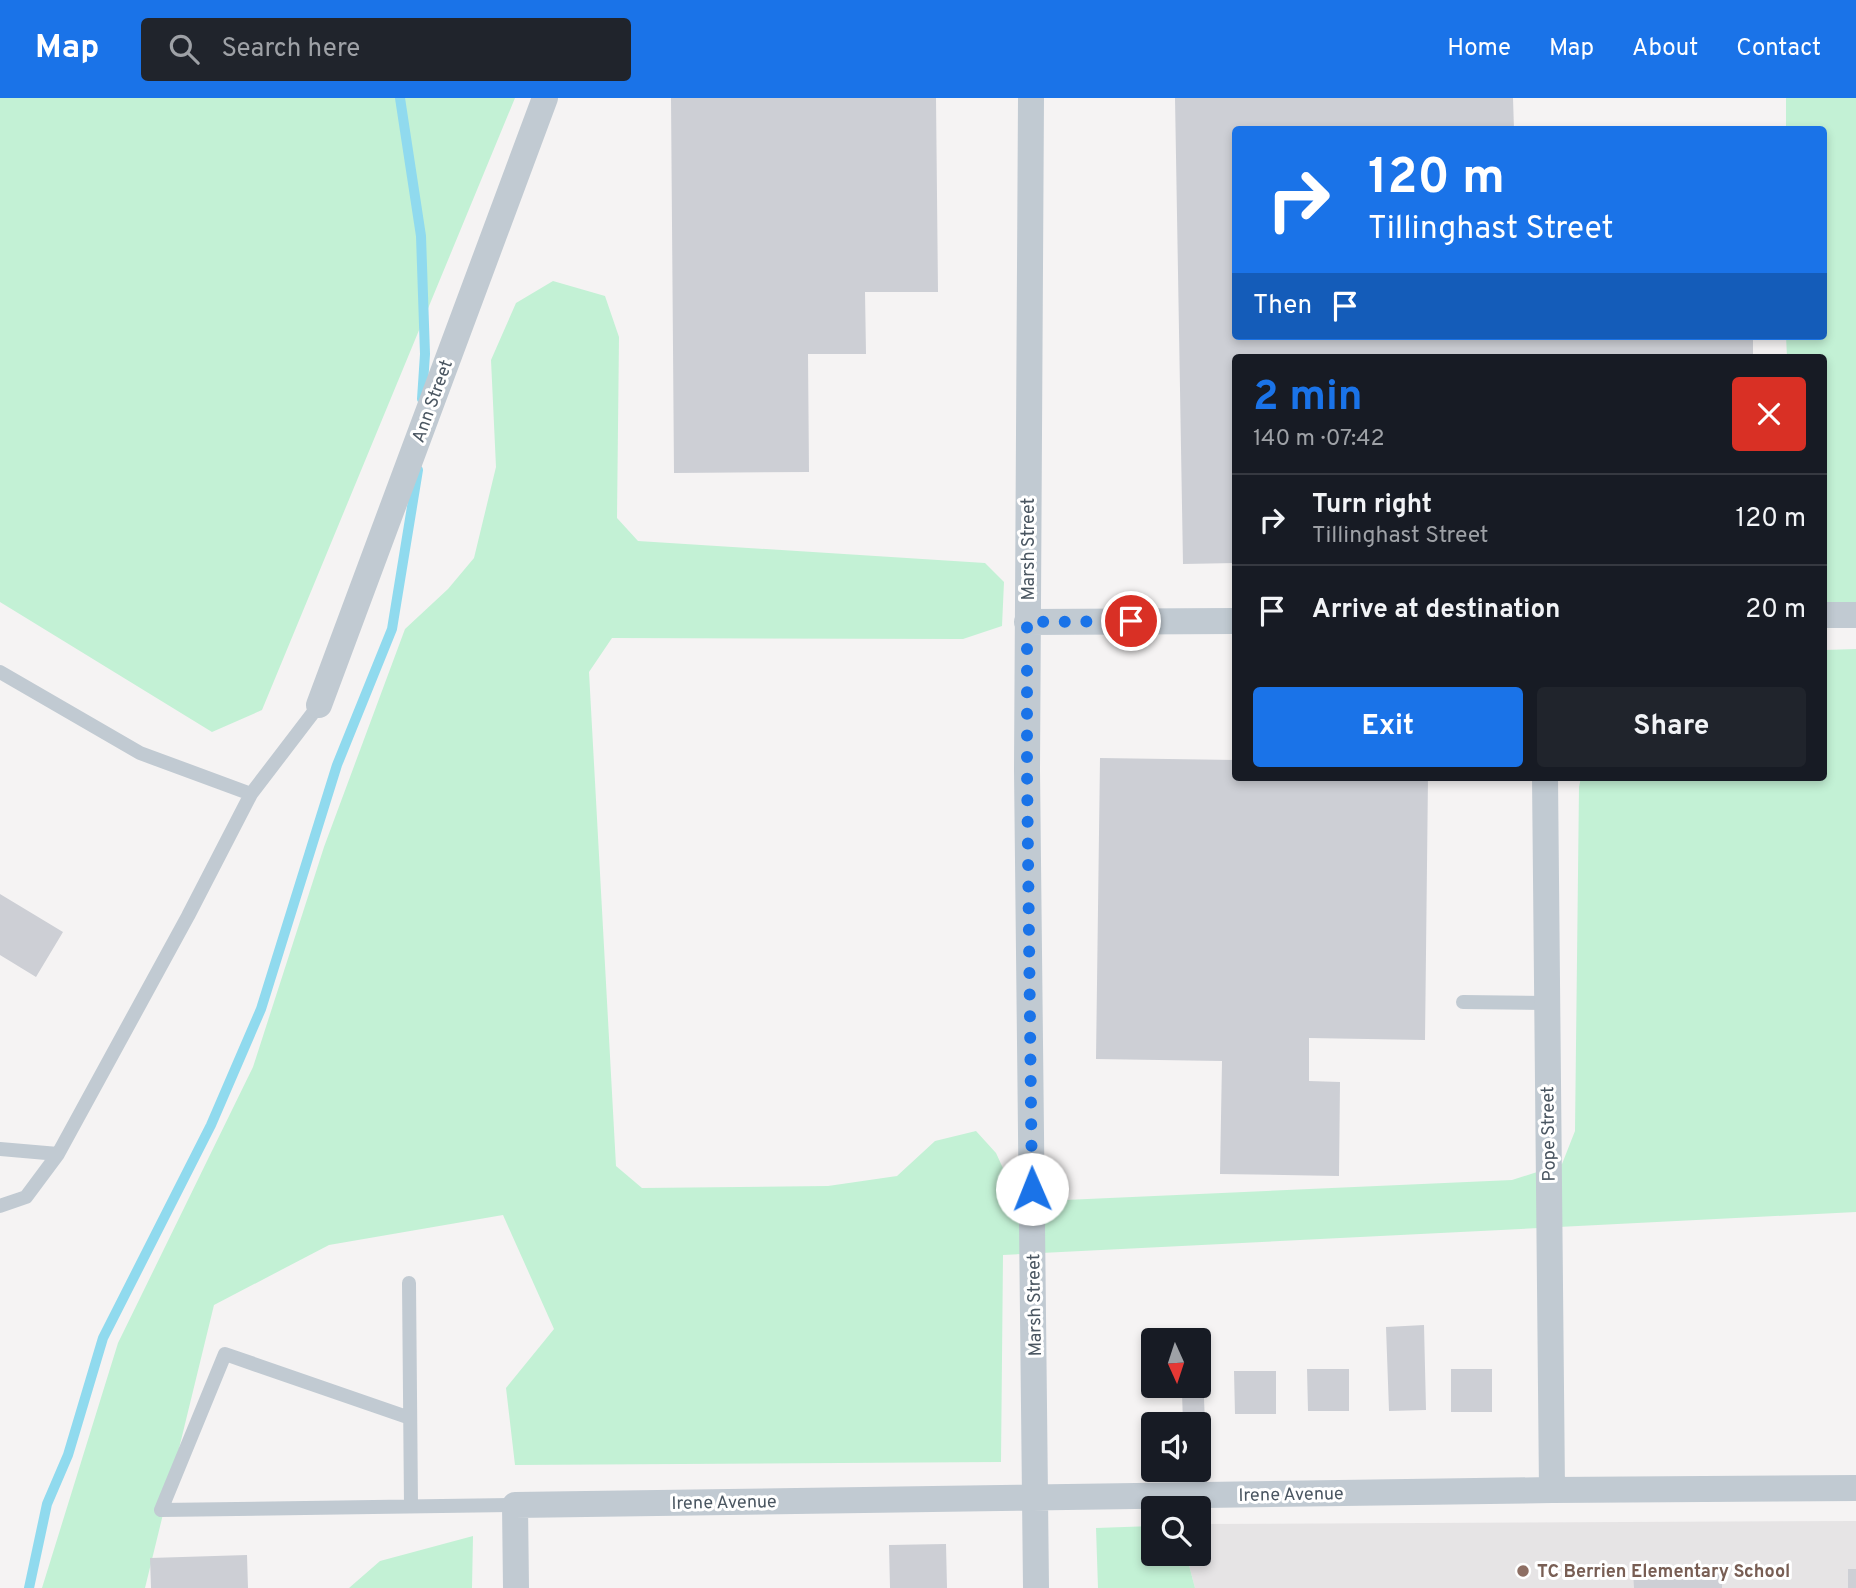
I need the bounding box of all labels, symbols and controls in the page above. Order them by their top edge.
search box [141,18,631,81]
text: Map [35,28,99,70]
icon: search [165,30,203,68]
text: Search here [221,33,360,66]
text: Home [1447,34,1511,64]
text: Map [1549,34,1594,64]
text: About [1632,34,1698,64]
text: Contact [1736,34,1821,64]
text: 120 m [1368,149,1505,211]
icon: right [1253,154,1344,245]
text: Tillinghast Street [1368,210,1614,250]
icon: arrive [1326,287,1364,325]
text: Then [1253,290,1312,323]
street label: Ann Street [408,357,459,446]
text: 2 min [1253,372,1363,425]
button: close [1732,377,1806,451]
text: 140 m · 07:42 [1253,425,1385,454]
text: Turn right [1312,489,1432,522]
street label: Marsh Street [1018,498,1041,600]
icon: right [1253,501,1291,539]
text: 120 m [1736,503,1806,536]
text: Tillinghast Street [1312,522,1489,551]
pin [1101,591,1161,651]
icon: arrive [1253,592,1291,630]
text: Arrive at destination [1312,594,1560,627]
text: 20 m [1745,594,1806,627]
icon: arrive [1112,602,1150,640]
button: Exit [1253,687,1523,767]
button: Share [1537,687,1806,767]
street label: Pope Street [1537,1086,1562,1182]
position arrow [995,1152,1069,1226]
street label: Marsh Street [1023,1253,1048,1357]
north arrow [1141,1328,1211,1398]
map controls [1141,1328,1211,1566]
button: sound [1141,1412,1211,1482]
street label: Irene Avenue [1238,1483,1344,1508]
street label: Irene Avenue [671,1491,777,1516]
button: search [1141,1496,1211,1566]
place label: TC Berrien Elementary School [1537,1561,1790,1584]
marker: TC Berrien Elementary School [1515,1563,1531,1579]

